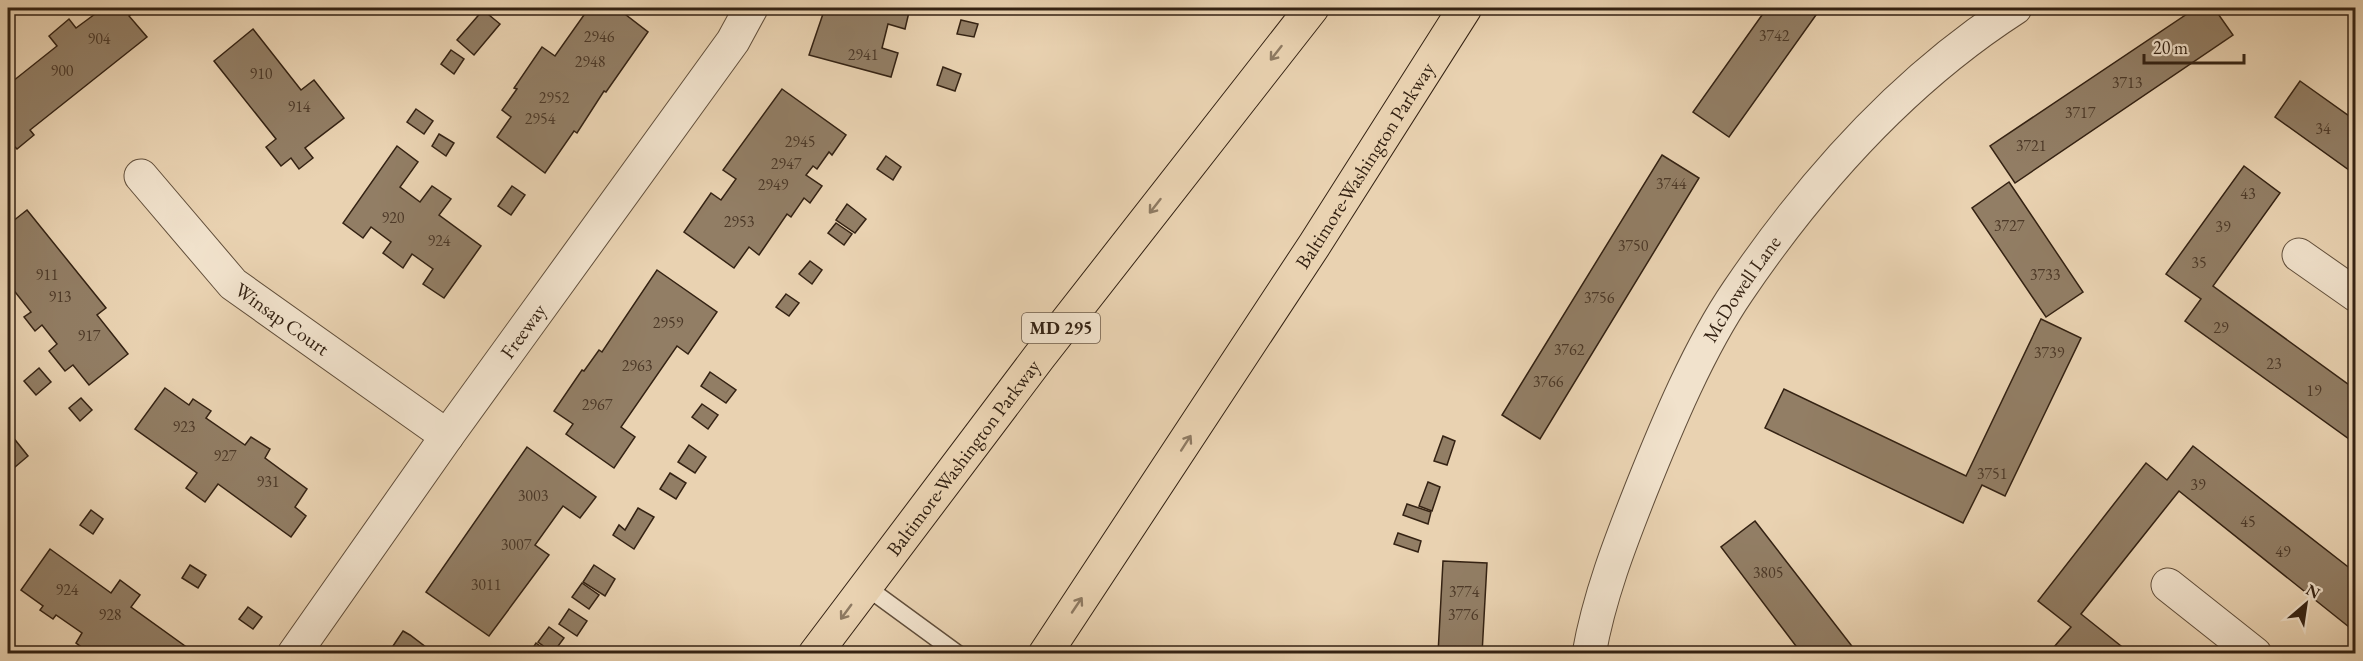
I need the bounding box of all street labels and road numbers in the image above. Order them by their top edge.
street label: Baltimore-Washington Parkway [1289,57,1440,274]
street label: McDowell Lane [1697,230,1787,347]
street label: Winsap Court [230,276,335,362]
street label: Freeway [494,298,552,364]
road number: MD 295 [1022,313,1100,343]
street label: Baltimore-Washington Parkway [881,354,1046,561]

